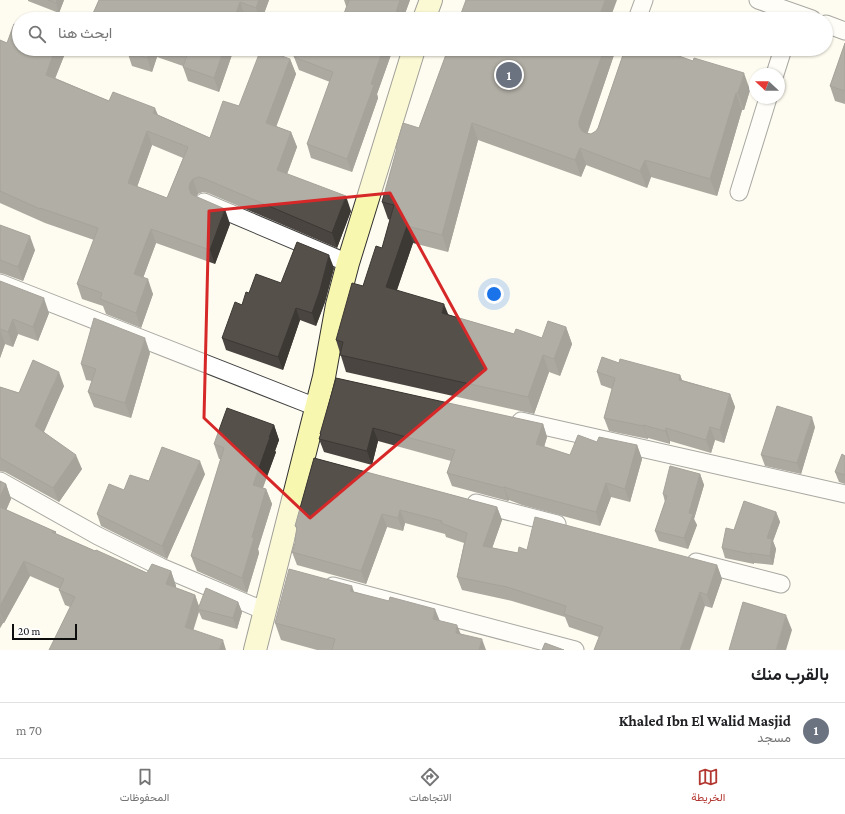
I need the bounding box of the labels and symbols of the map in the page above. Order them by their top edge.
pin: 1 [496,60,522,90]
north arrow [749,68,785,104]
your location [484,284,504,304]
scale bar [12,622,77,641]

